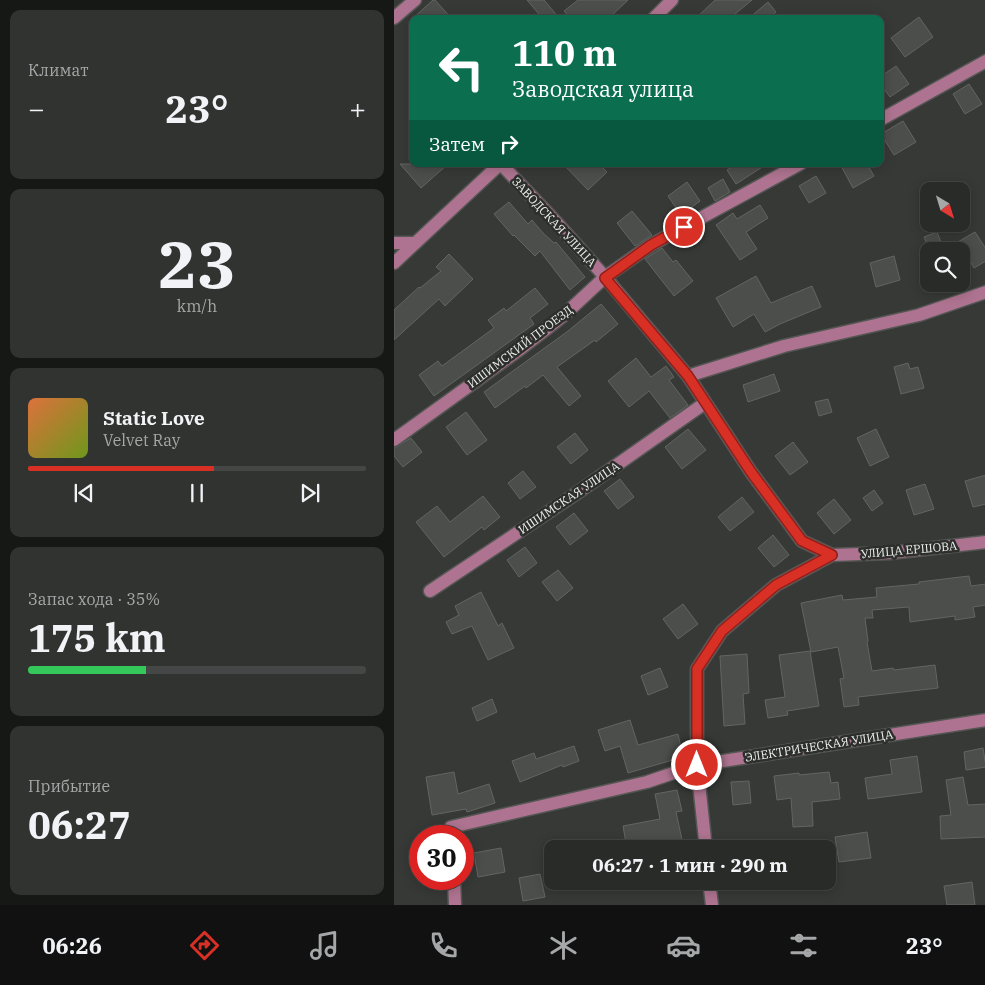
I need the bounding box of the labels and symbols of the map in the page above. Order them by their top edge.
street label: ЗАВОДСКАЯ УЛИЦА [509,174,600,270]
north arrow [920,182,970,232]
pin [663,206,705,248]
street label: ИШИМСКИЙ ПРОЕЗД [464,302,575,391]
street label: ИШИМСКАЯ УЛИЦА [515,458,623,537]
street label: УЛИЦА ЕРШОВА [860,538,959,561]
street label: ЭЛЕКТРИЧЕСКАЯ УЛИЦА [744,726,895,765]
position arrow [670,738,722,790]
speed limit sign: 30 [409,825,474,890]

